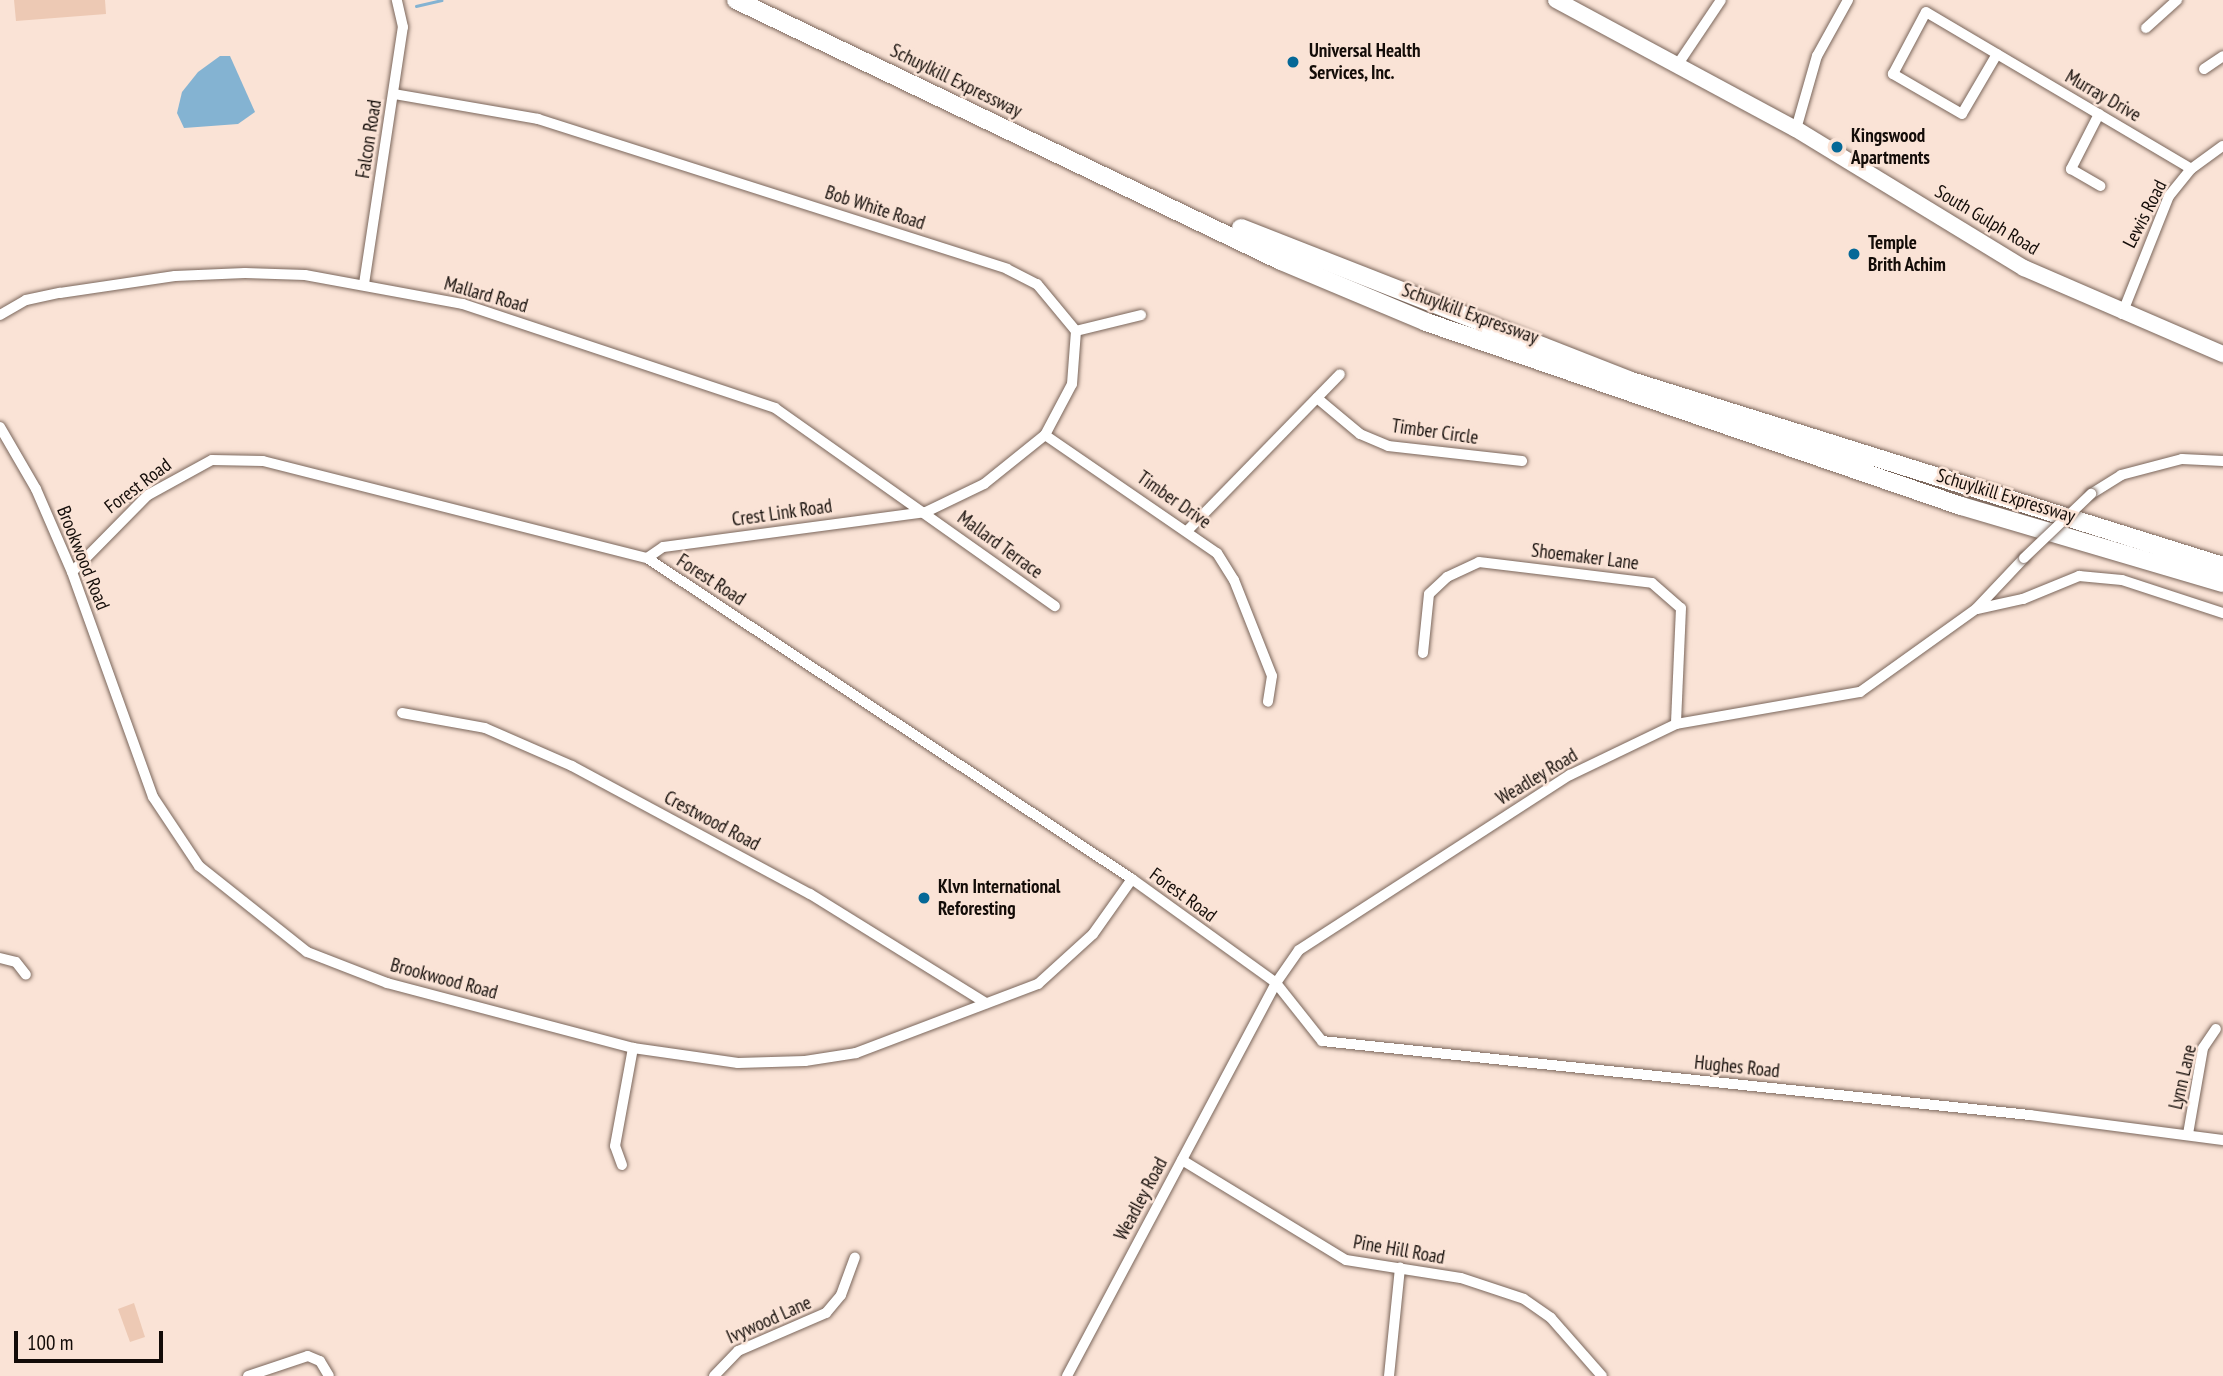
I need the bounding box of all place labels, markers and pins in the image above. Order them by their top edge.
place label: Universal Health Services, Inc. [1309,40,1421,84]
marker: Universal Health Services, Inc. [1283,52,1303,72]
place label: Kingswood Apartments [1851,125,1930,169]
marker: Kingswood Apartments [1829,139,1845,155]
place label: Temple Brith Achim [1868,232,1946,276]
marker: Temple Brith Achim [1846,246,1862,262]
place label: Klvn International Reforesting [938,876,1060,920]
marker: Klvn International Reforesting [916,890,932,906]

